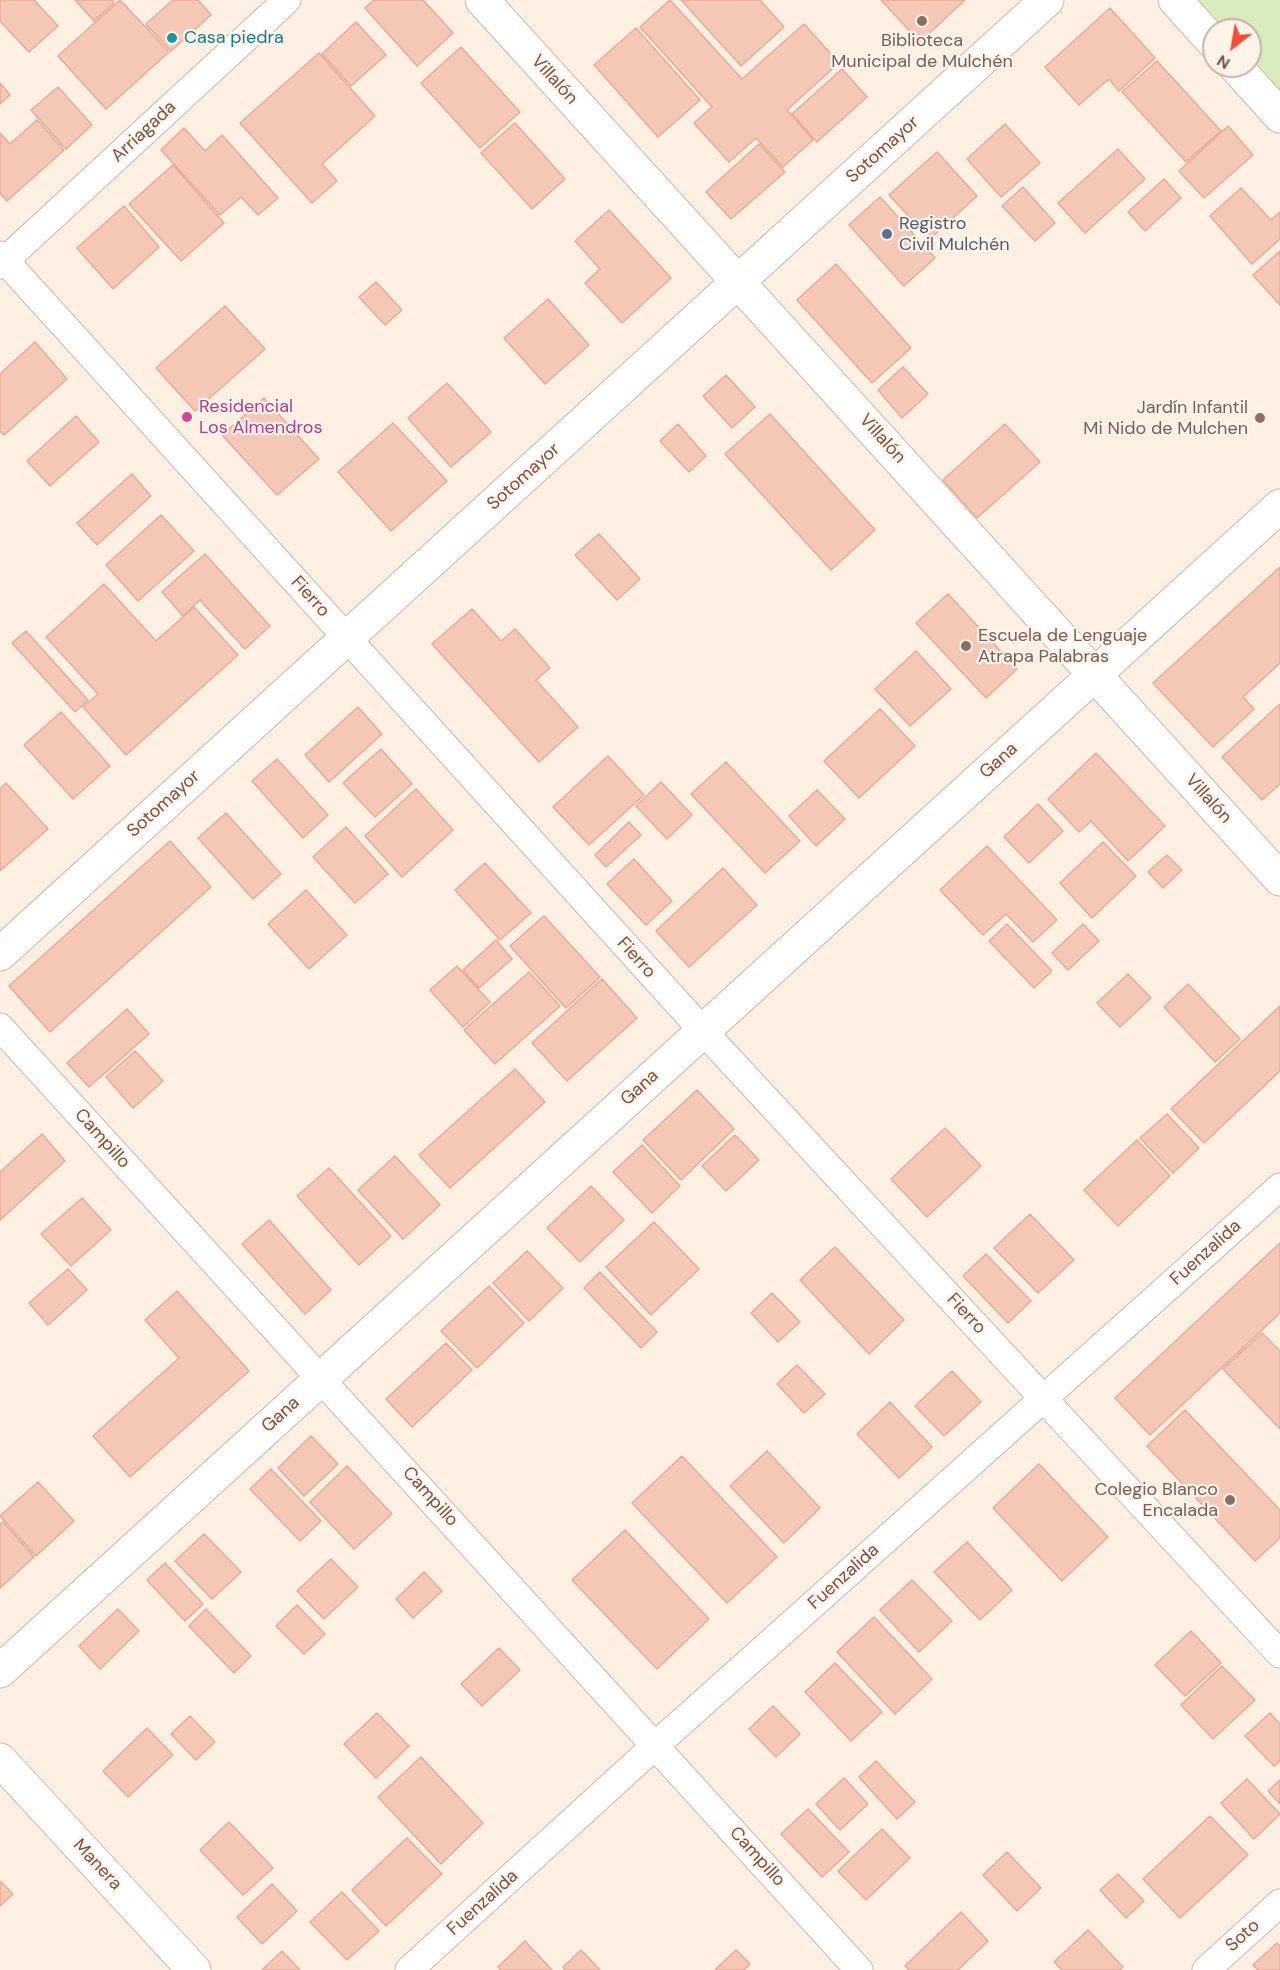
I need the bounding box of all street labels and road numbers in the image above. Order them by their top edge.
street label: Villalón [526,51,582,109]
street label: Arriagada [107,97,181,167]
street label: Sotomayor [842,112,924,188]
street label: Villalón [854,410,910,468]
street label: Sotomayor [483,439,565,515]
street label: Fierro [286,572,334,622]
street label: Gana [976,738,1022,784]
street label: Sotomayor [123,766,205,842]
street label: Villalón [1180,770,1236,828]
street label: Fierro [612,933,660,983]
street label: Gana [617,1065,663,1111]
street label: Campillo [70,1105,134,1173]
street label: Fuenzalida [1166,1216,1246,1290]
street label: Fierro [942,1289,990,1339]
street label: Gana [258,1392,304,1438]
street label: Campillo [398,1463,462,1531]
street label: Fuenzalida [804,1540,884,1614]
street label: Campillo [725,1823,789,1891]
street label: Manera [68,1835,126,1895]
street label: Fuenzalida [443,1866,523,1940]
street label: Soto [1222,1915,1264,1957]

